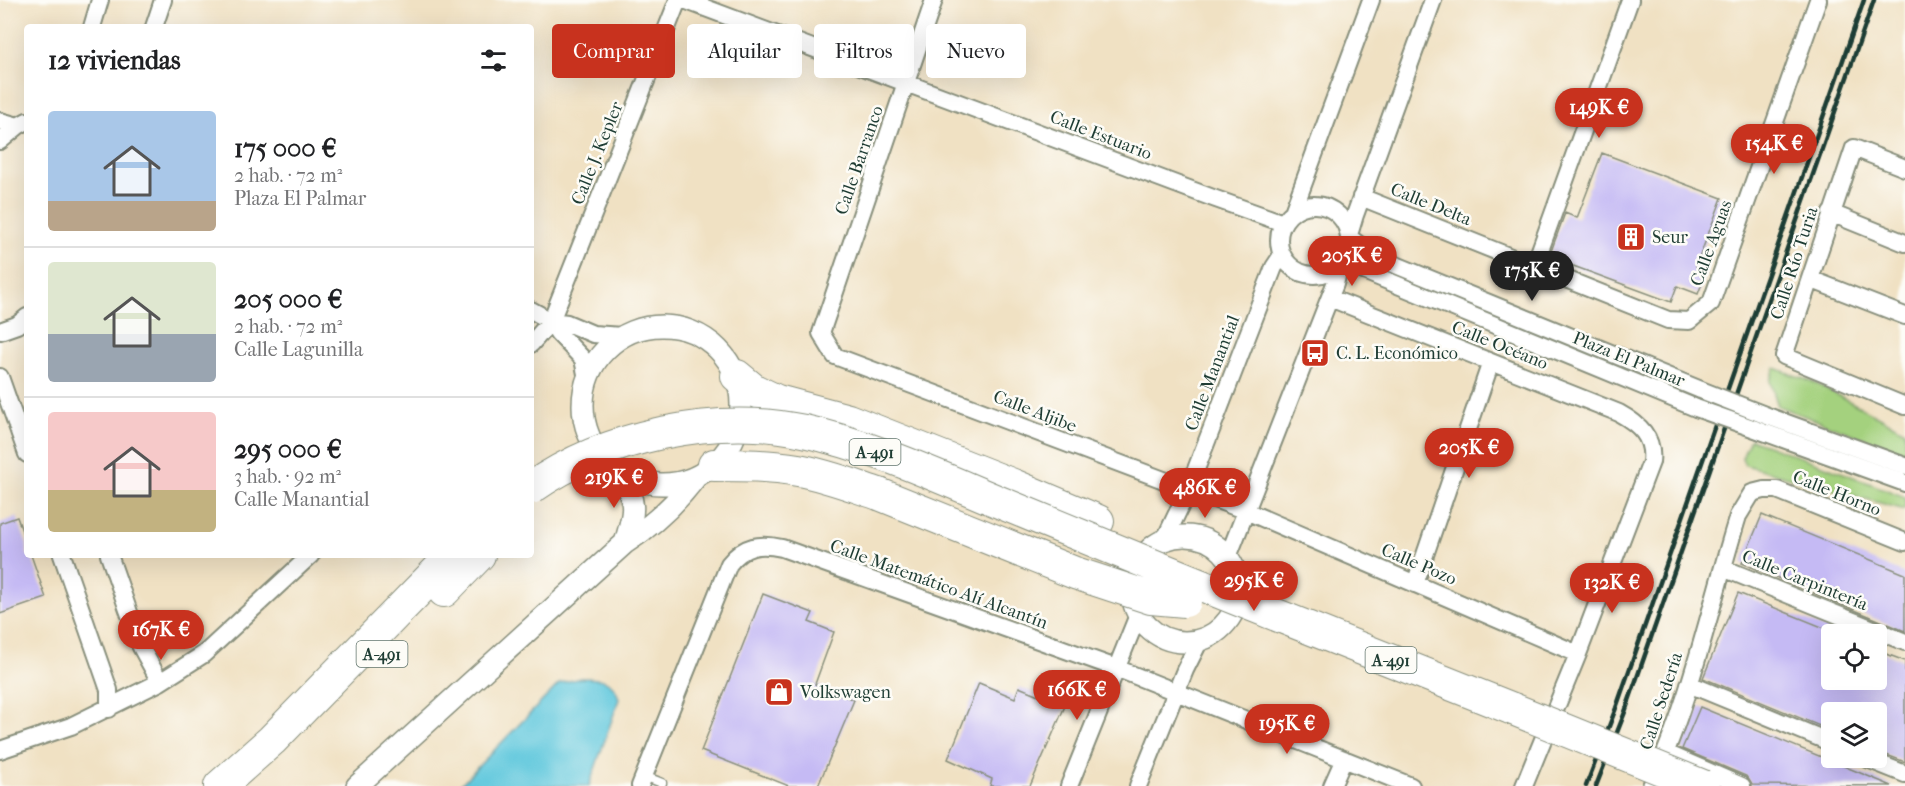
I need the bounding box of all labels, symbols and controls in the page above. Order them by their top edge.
chip: Comprar [552,24,675,78]
chip: Alquilar [687,24,802,78]
chip: Filtros [814,24,914,78]
chip: Nuevo [926,24,1026,78]
icon: filters [477,44,510,77]
text: 12 viviendas [48,45,181,76]
pin: 149K € [1550,88,1648,139]
text: 149K € [1569,96,1629,119]
street label: Calle J. Kepler [567,98,628,208]
street label: Calle Barranco [831,103,888,218]
street label: Calle Estuario [1047,106,1155,165]
pin: 154K € [1725,124,1823,175]
text: 154K € [1745,132,1803,155]
text: 175 000 € [234,133,337,164]
icon: home [96,135,168,207]
text: 2 hab. · 72 m² [234,164,342,187]
street label: Calle Delta [1387,179,1475,230]
text: Plaza El Palmar [234,187,366,210]
street label: Calle Aguas [1686,197,1737,289]
street label: Calle Río Turia [1766,203,1823,322]
building icon: Seur [1615,221,1647,253]
place label: Seur [1652,227,1688,248]
pin: 205K € [1303,236,1401,287]
text: 205K € [1322,244,1382,267]
pin: 175K € [1483,251,1581,302]
text: 175K € [1504,259,1560,282]
text: 205 000 € [234,284,343,315]
icon: home [96,286,168,358]
street label: Calle Manantial [1181,312,1244,434]
text: 2 hab. · 72 m² [234,315,342,338]
street label: Calle Océano [1449,317,1551,374]
street label: Plaza El Palmar [1570,327,1688,392]
bus stop icon: C. L. Económico [1299,337,1331,369]
text: Calle Lagunilla [234,338,363,361]
place label: C. L. Económico [1336,343,1458,364]
street label: Calle Aljibe [990,386,1080,437]
pin: 205K € [1420,428,1518,479]
text: 295 000 € [234,434,342,465]
icon: home [96,436,168,508]
text: 205K € [1439,436,1499,459]
road number: A-491 [850,439,900,465]
pin: 219K € [565,458,663,509]
text: 3 hab. · 92 m² [234,465,341,488]
text: 219K € [585,466,643,489]
street label: Calle Horno [1790,466,1884,521]
pin: 486K € [1156,468,1254,519]
text: 486K € [1173,476,1237,499]
text: Calle Manantial [234,488,370,511]
street label: Calle Matemático Alí Alcantín [827,535,1051,634]
street label: Calle Pozo [1378,539,1460,590]
street label: Calle Carpintería [1739,546,1871,615]
pin: 295K € [1205,561,1303,612]
pin: 132K € [1563,563,1661,614]
text: 295K € [1224,569,1284,592]
text: 132K € [1584,571,1640,594]
pin: 167K € [112,610,210,661]
text: 167K € [132,618,190,641]
map controls [1821,624,1887,768]
button: locate [1821,624,1887,690]
road number: A-491 [356,641,407,667]
road number: A-491 [1366,647,1416,673]
street label: Calle Sedería [1636,649,1687,753]
pin: 166K € [1028,670,1126,721]
shop icon: Volkswagen [763,676,795,708]
text: 166K € [1047,678,1107,701]
place label: Volkswagen [799,682,891,703]
button: layers [1821,702,1887,768]
pin: 195K € [1238,704,1336,755]
text: 195K € [1259,712,1315,735]

